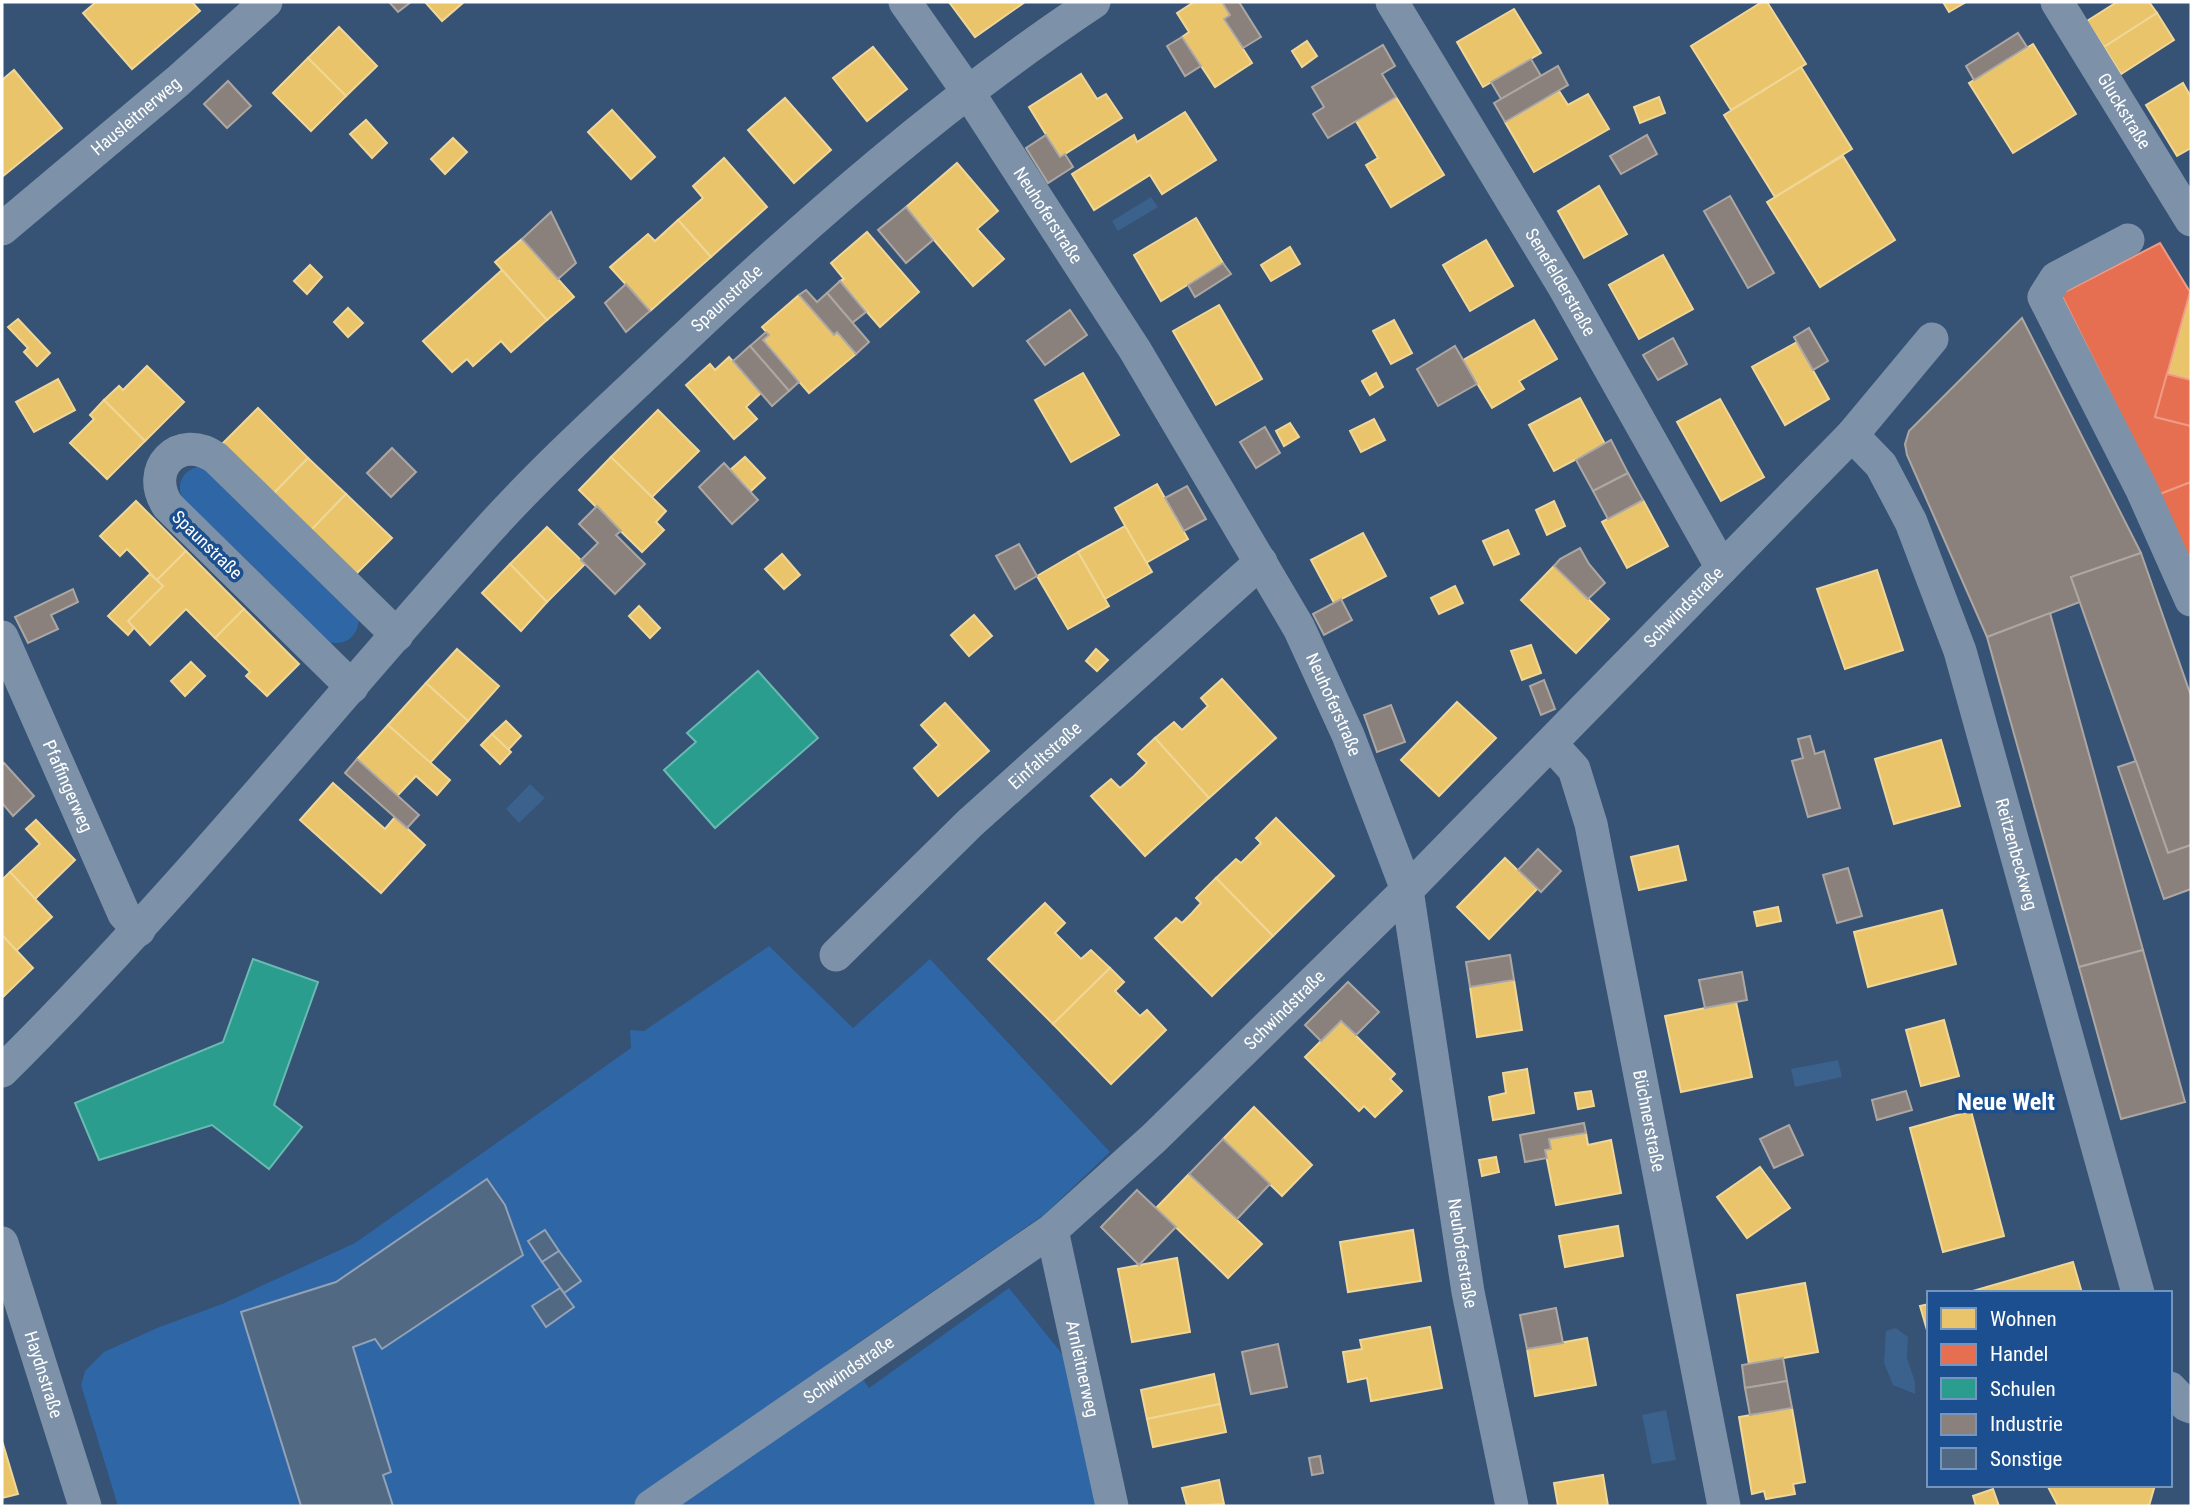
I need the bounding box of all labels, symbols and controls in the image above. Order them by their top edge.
street label: Gluckstraße [2093,69,2156,153]
street label: Hausleitnerweg [87,72,185,160]
street label: Neuhoferstraße [1010,163,1087,267]
street label: Senefelderstraße [1521,224,1600,340]
street label: Spaunstraße [686,260,766,336]
street label: Spaunstraße [168,506,247,583]
street label: Schwindstraße [1639,562,1727,652]
street label: Neuhoferstraße [1302,650,1366,759]
street label: Einfaltstraße [1004,717,1086,793]
street label: Pfaffingerweg [39,737,98,835]
street label: Reitzenbeckweg [1991,796,2042,912]
street label: Schwindstraße [1239,965,1329,1054]
street label: Büchnerstraße [1629,1068,1670,1174]
district label: Neue Welt [1957,1088,2055,1116]
street label: Neuhoferstraße [1444,1197,1482,1310]
legend [1927,1291,2172,1487]
text: Wohnen [1990,1307,2057,1331]
street label: Arnleitnerweg [1062,1318,1103,1419]
street label: Haydnstraße [20,1328,68,1420]
street label: Schwindstraße [799,1331,898,1408]
text: Handel [1990,1342,2048,1366]
text: Schulen [1990,1377,2056,1401]
text: Industrie [1990,1412,2063,1436]
text: Sonstige [1990,1447,2063,1471]

